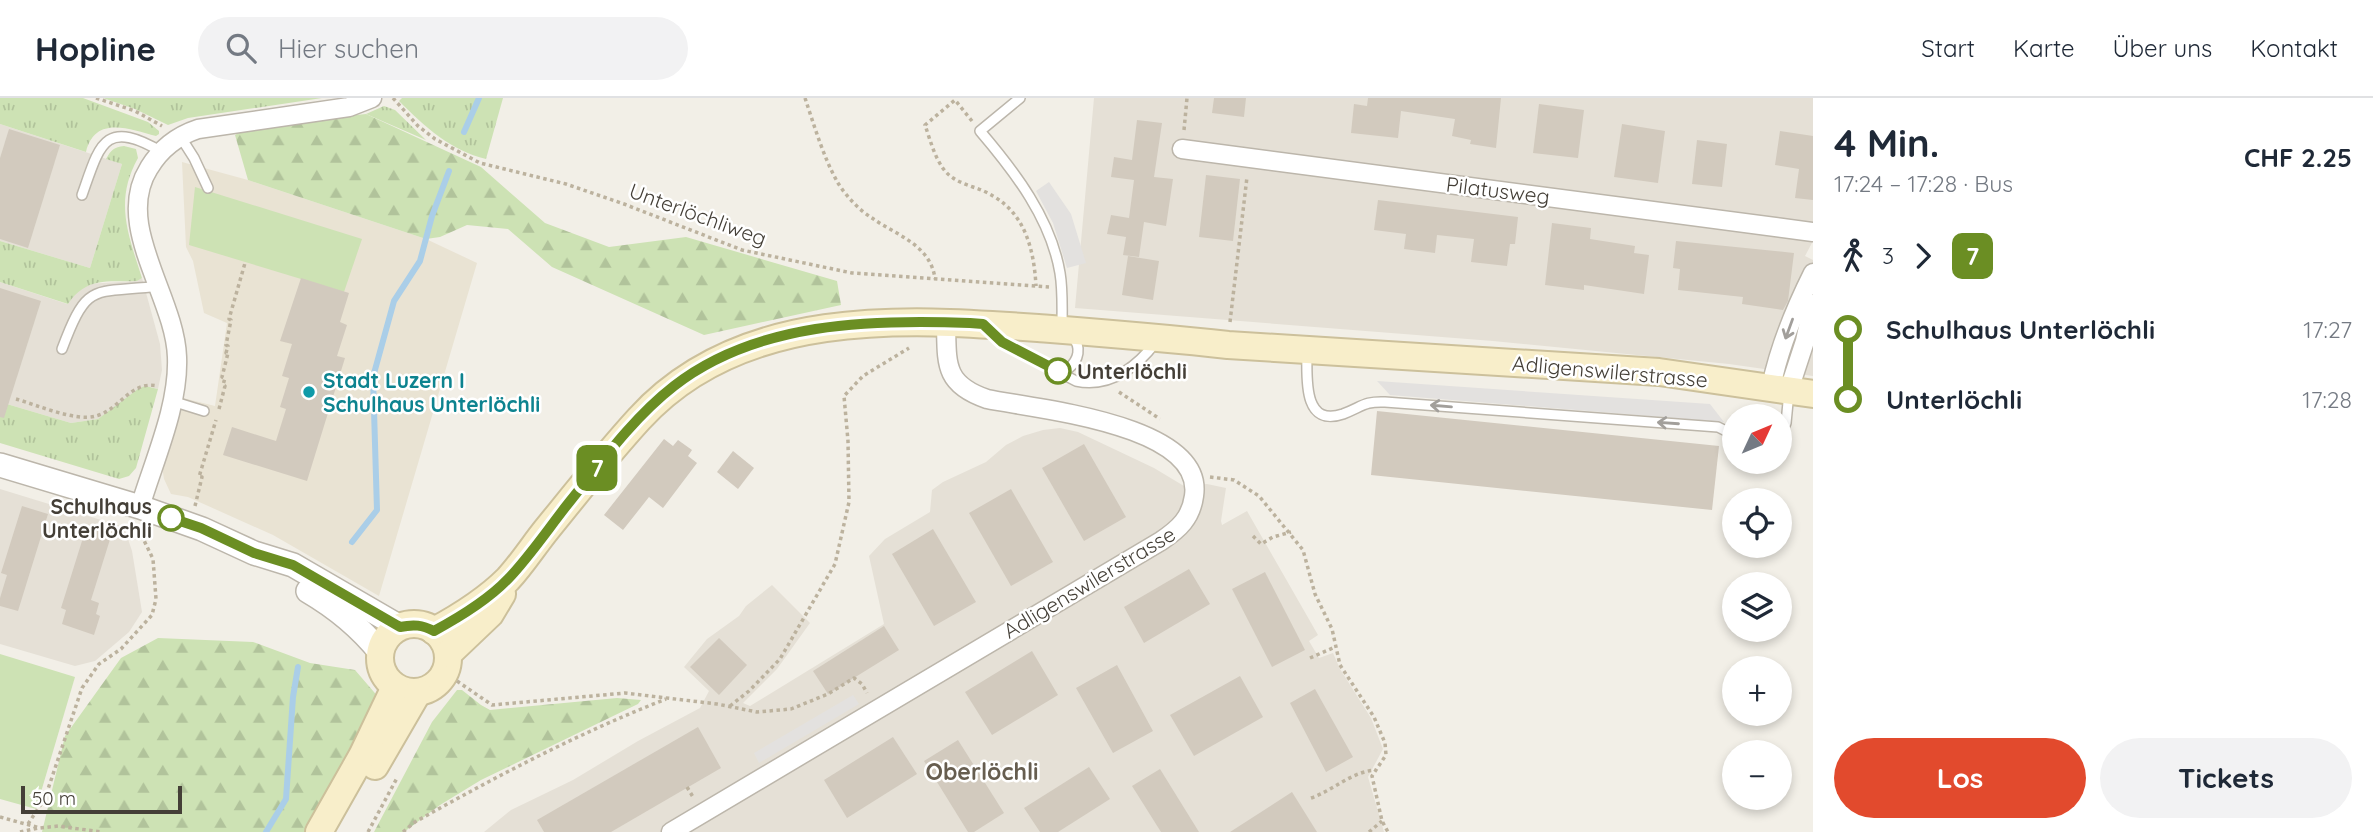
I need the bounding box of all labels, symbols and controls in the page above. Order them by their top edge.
search box [198,17,688,80]
text: Hopline [35,28,156,69]
icon: search [222,29,260,67]
text: Hier suchen [278,32,419,65]
text: Start [1921,33,1975,63]
text: Karte [2013,33,2074,63]
text: Über uns [2112,33,2212,63]
text: Kontakt [2250,33,2338,63]
text: 4 Min. [1834,119,1939,167]
text: CHF 2.25 [2244,141,2352,174]
text: 17:24 – 17:28 · Bus [1834,169,2013,198]
street label: Pilatusweg [1445,171,1551,209]
street label: Unterlöchliweg [626,177,770,251]
icon: walk [1834,237,1872,275]
icon: forward [1904,237,1942,275]
text: 3 [1882,241,1894,270]
text: 7 [1966,241,1979,271]
text: Schulhaus Unterlöchli [1886,313,2155,346]
text: 17:27 [2303,315,2352,344]
one-way arrow [1782,318,1794,340]
street label: Adligenswilerstrasse [1511,350,1709,392]
marker: Unterlöchli [1045,358,1071,384]
place label: Unterlöchli [1077,358,1187,384]
place label: Stadt Luzern I Schulhaus Unterlöchli [323,367,540,417]
text: Unterlöchli [1886,383,2022,416]
marker: Stadt Luzern I Schulhaus Unterlöchli [301,384,317,400]
text: 17:28 [2302,385,2352,414]
one-way arrow [1430,399,1453,412]
north arrow [1722,404,1792,474]
map controls [1722,404,1792,810]
one-way arrow [1657,416,1680,429]
line badge: 7 [574,445,620,491]
text: 7 [590,453,604,483]
button: locate [1722,488,1792,558]
place label: Schulhaus Unterlöchli [42,493,152,543]
marker: Schulhaus Unterlöchli [158,505,184,531]
street label: Adligenswilerstrasse [998,520,1180,644]
button: layers [1722,572,1792,642]
button: + [1722,656,1792,726]
button: Los [1834,738,2086,818]
button: Tickets [2100,738,2352,818]
button: − [1722,740,1792,810]
district label: Oberlöchli [925,757,1039,786]
scale bar [21,783,182,815]
text: 50 m [32,786,76,810]

